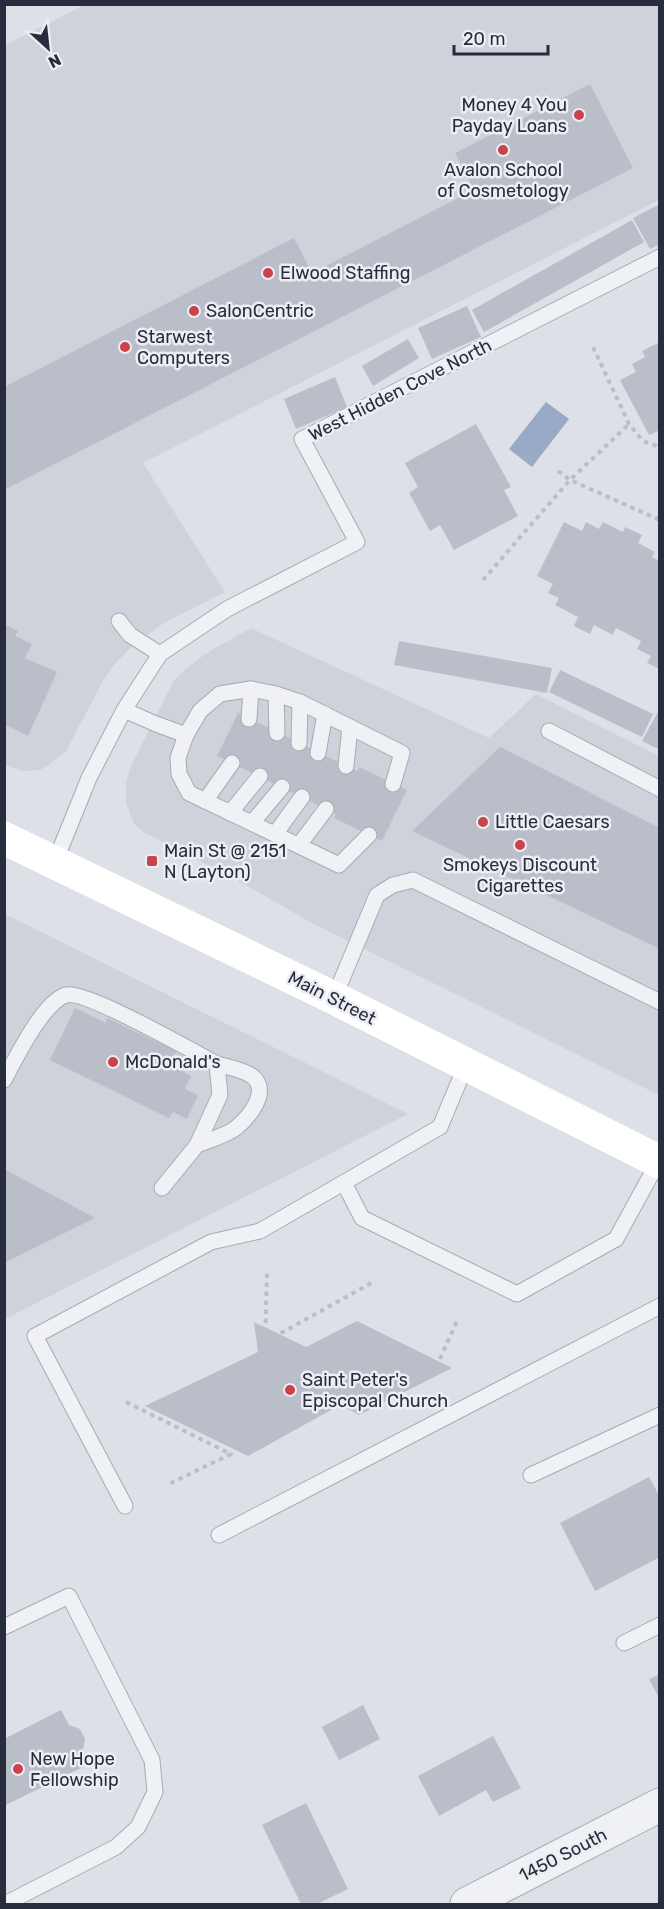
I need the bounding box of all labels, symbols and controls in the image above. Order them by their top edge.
north arrow [18,18,78,78]
scale bar [454,18,548,56]
text: 20 m [463,28,505,50]
text: N [45,50,64,72]
place label: Money 4 You Payday Loans [452,94,567,137]
marker: Money 4 You Payday Loans [572,108,586,122]
marker: Avalon School of Cosmetology [496,143,510,157]
place label: Avalon School of Cosmetology [437,159,569,202]
place label: Elwood Staffing [280,262,410,284]
marker: Elwood Staffing [261,266,275,280]
place label: SalonCentric [206,300,314,322]
marker: SalonCentric [187,304,201,318]
place label: Starwest Computers [137,326,230,369]
street label: West Hidden Cove North [305,334,495,446]
marker: Starwest Computers [118,340,132,354]
place label: Little Caesars [495,811,610,833]
marker: Little Caesars [476,815,490,829]
marker: Smokeys Discount Cigarettes [513,838,527,852]
place label: Main St @ 2151 N (Layton) [164,840,286,883]
marker: Main St @ 2151 N (Layton) [145,854,159,868]
place label: Smokeys Discount Cigarettes [443,854,597,897]
street label: Main Street [284,966,380,1030]
place label: McDonald's [125,1051,221,1073]
marker: McDonald's [106,1055,120,1069]
place label: Saint Peter's Episcopal Church [302,1369,448,1412]
marker: Saint Peter's Episcopal Church [283,1383,297,1397]
place label: New Hope Fellowship [30,1748,119,1791]
marker: New Hope Fellowship [11,1762,25,1776]
street label: 1450 South [515,1823,611,1887]

